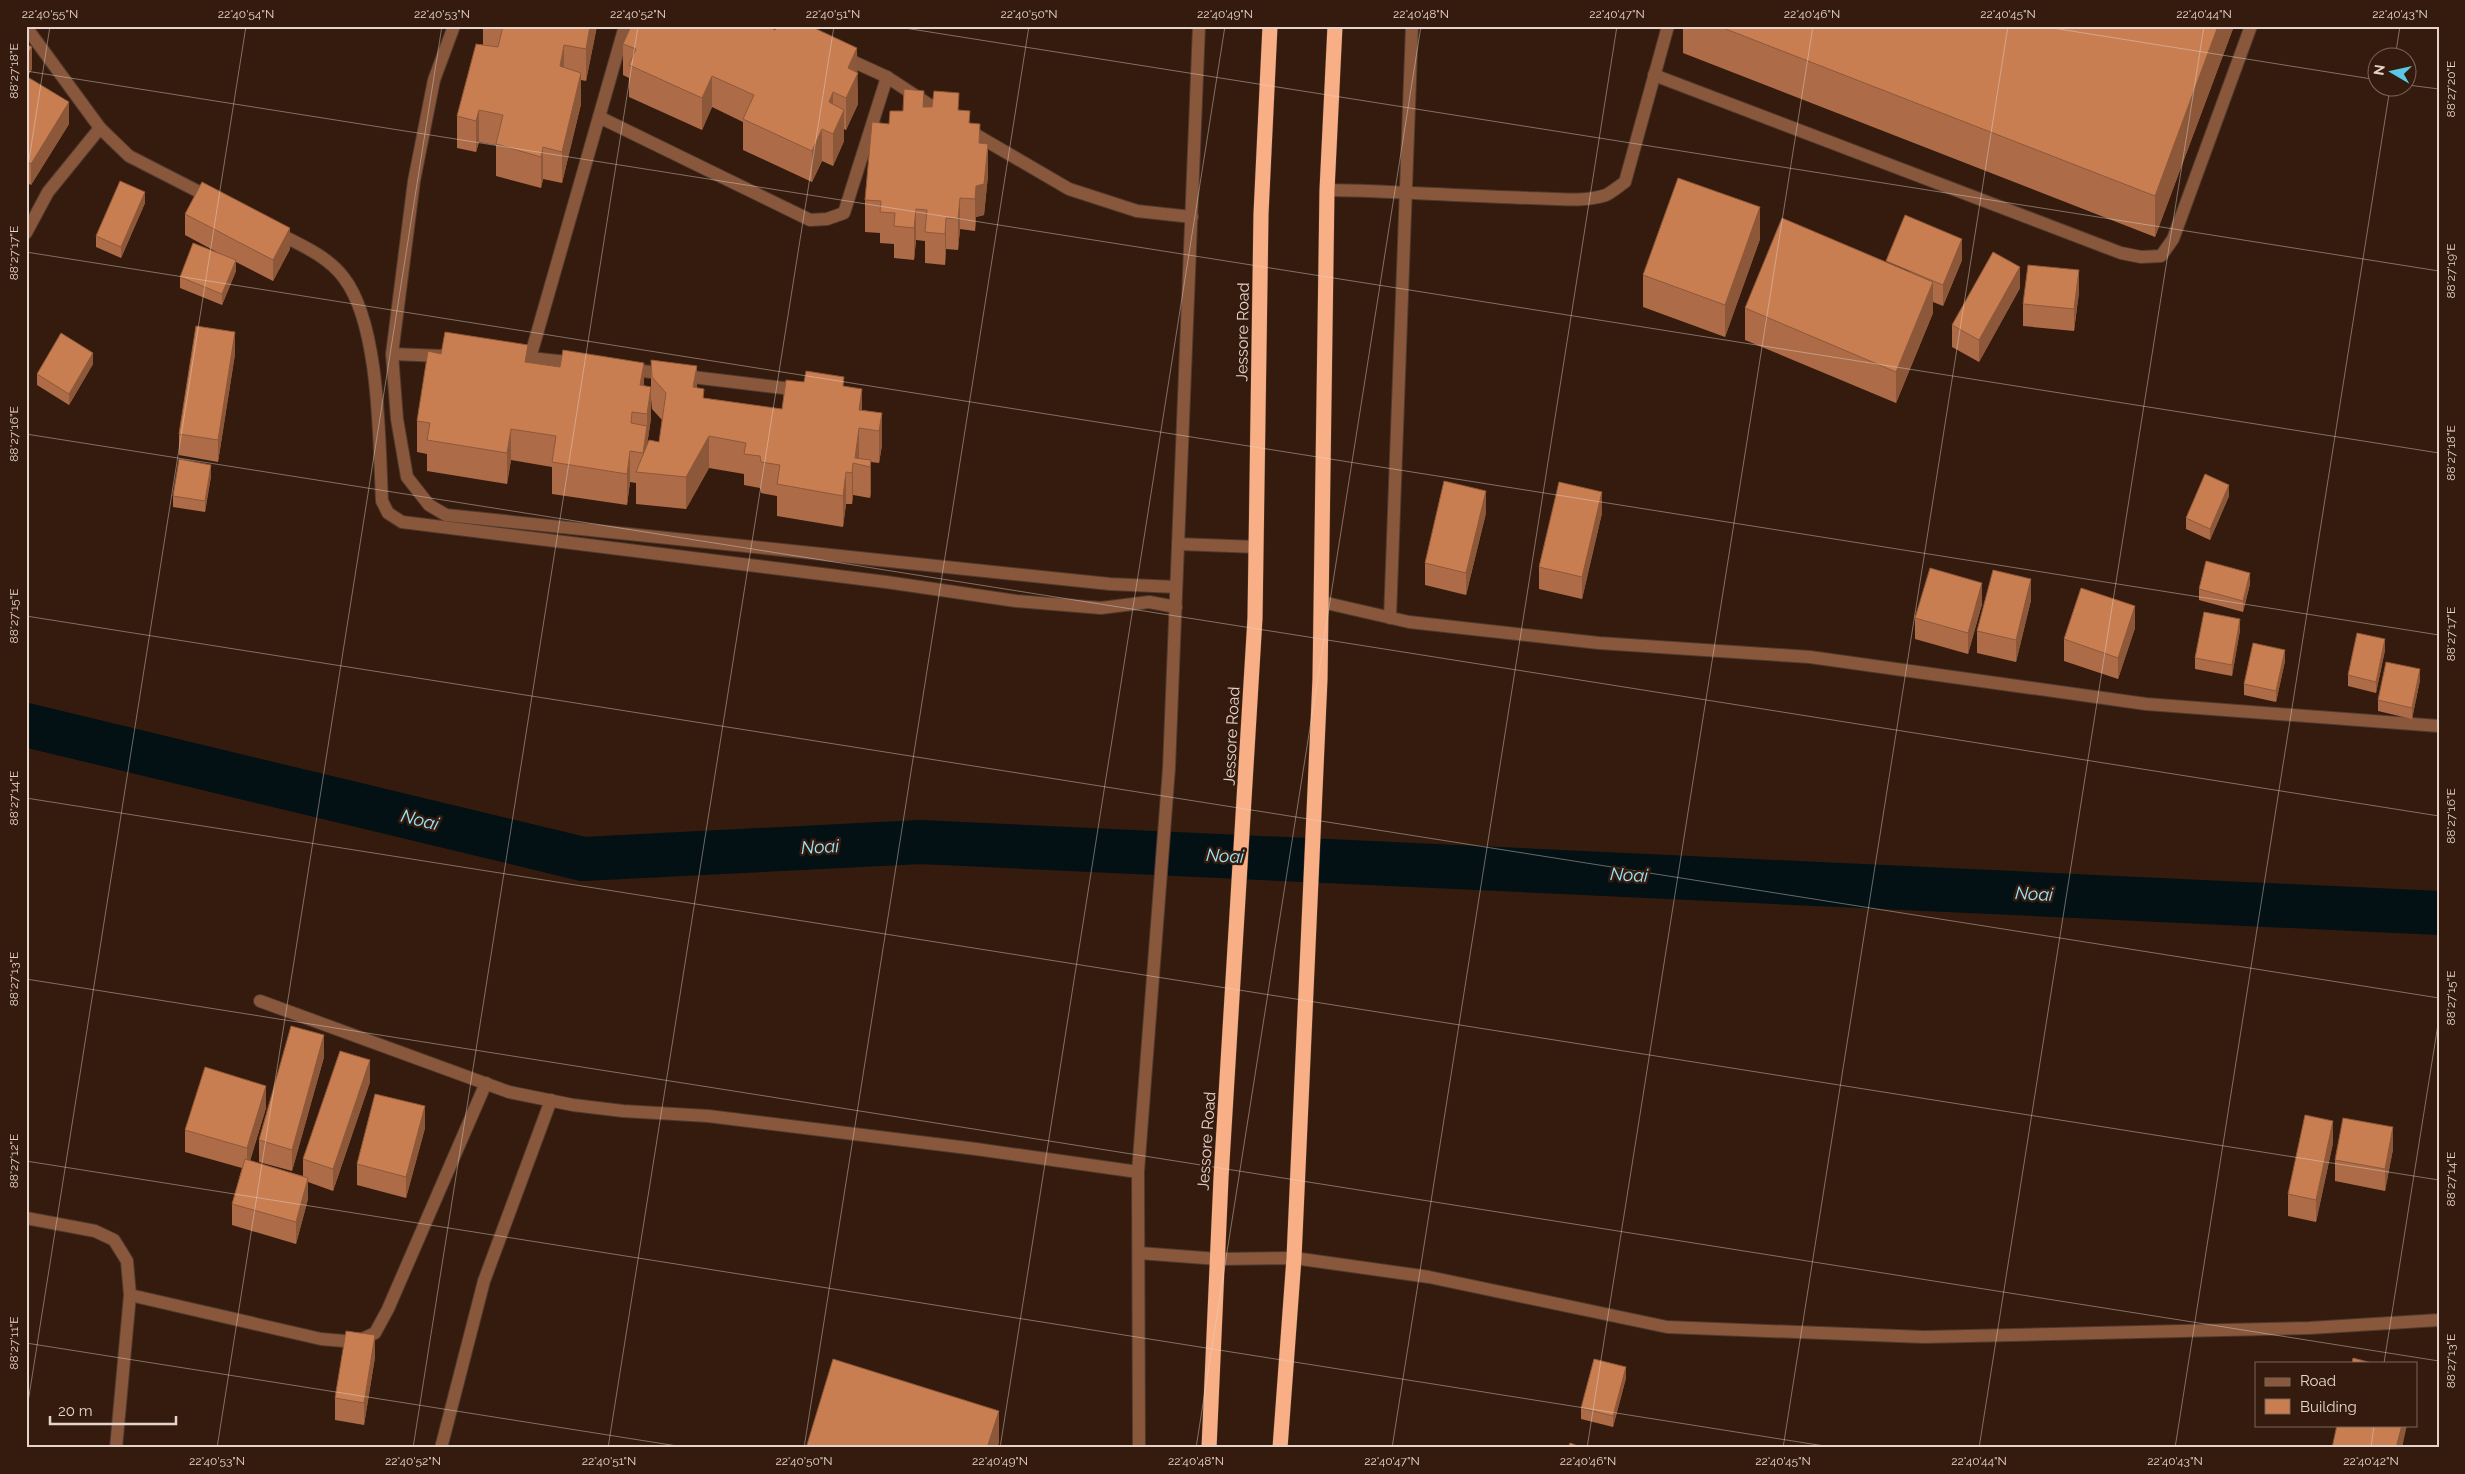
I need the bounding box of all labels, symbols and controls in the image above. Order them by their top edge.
text: 22°40'55"N [22,7,78,21]
text: 22°40'54"N [218,7,274,21]
text: 22°40'53"N [414,7,470,21]
text: 22°40'52"N [610,7,666,21]
text: 22°40'51"N [806,7,860,21]
text: 22°40'50"N [1000,7,1058,21]
text: 22°40'49"N [1197,7,1253,21]
text: 22°40'48"N [1393,7,1449,21]
text: 22°40'47"N [1589,7,1645,21]
text: 22°40'46"N [1784,7,1840,21]
text: 22°40'45"N [1980,7,2036,21]
text: 22°40'44"N [2176,7,2232,21]
text: 22°40'43"N [2372,7,2428,21]
text: 88°27'18"E [7,43,21,99]
north arrow [2368,48,2418,98]
text: 88°27'20"E [2444,61,2458,117]
text: N [2370,63,2388,76]
text: 88°27'17"E [7,226,21,280]
text: 88°27'19"E [2444,243,2458,299]
street label: Jessore Road [1232,282,1253,382]
text: 88°27'16"E [7,406,21,462]
text: 88°27'18"E [2444,425,2458,481]
text: 88°27'15"E [7,589,21,643]
text: 88°27'17"E [2444,607,2458,661]
street label: Jessore Road [1219,686,1244,786]
text: 88°27'14"E [7,771,21,825]
text: 88°27'16"E [2444,788,2458,844]
water label: Noai [399,805,442,835]
water label: Noai [800,835,841,858]
water label: Noai [1205,844,1246,867]
water label: Noai [1609,863,1650,886]
water label: Noai [2014,882,2055,905]
text: 88°27'13"E [7,952,21,1006]
text: 88°27'15"E [2444,971,2458,1025]
street label: Jessore Road [1194,1091,1219,1191]
text: 88°27'12"E [7,1134,21,1188]
text: 88°27'14"E [2444,1152,2458,1206]
text: 88°27'11"E [7,1316,21,1370]
text: 88°27'13"E [2444,1334,2458,1388]
legend [2255,1362,2418,1426]
text: Road [2300,1372,2336,1390]
scale bar [50,1394,176,1426]
text: Building [2300,1398,2357,1416]
text: 20 m [58,1402,93,1420]
text: 22°40'53"N [189,1454,245,1468]
text: 22°40'52"N [385,1454,441,1468]
text: 22°40'51"N [582,1454,636,1468]
text: 22°40'50"N [775,1454,833,1468]
text: 22°40'49"N [972,1454,1028,1468]
text: 22°40'48"N [1168,1454,1224,1468]
text: 22°40'47"N [1364,1454,1420,1468]
text: 22°40'46"N [1560,1454,1616,1468]
text: 22°40'45"N [1755,1454,1811,1468]
text: 22°40'44"N [1951,1454,2007,1468]
text: 22°40'43"N [2147,1454,2203,1468]
text: 22°40'42"N [2343,1454,2399,1468]

